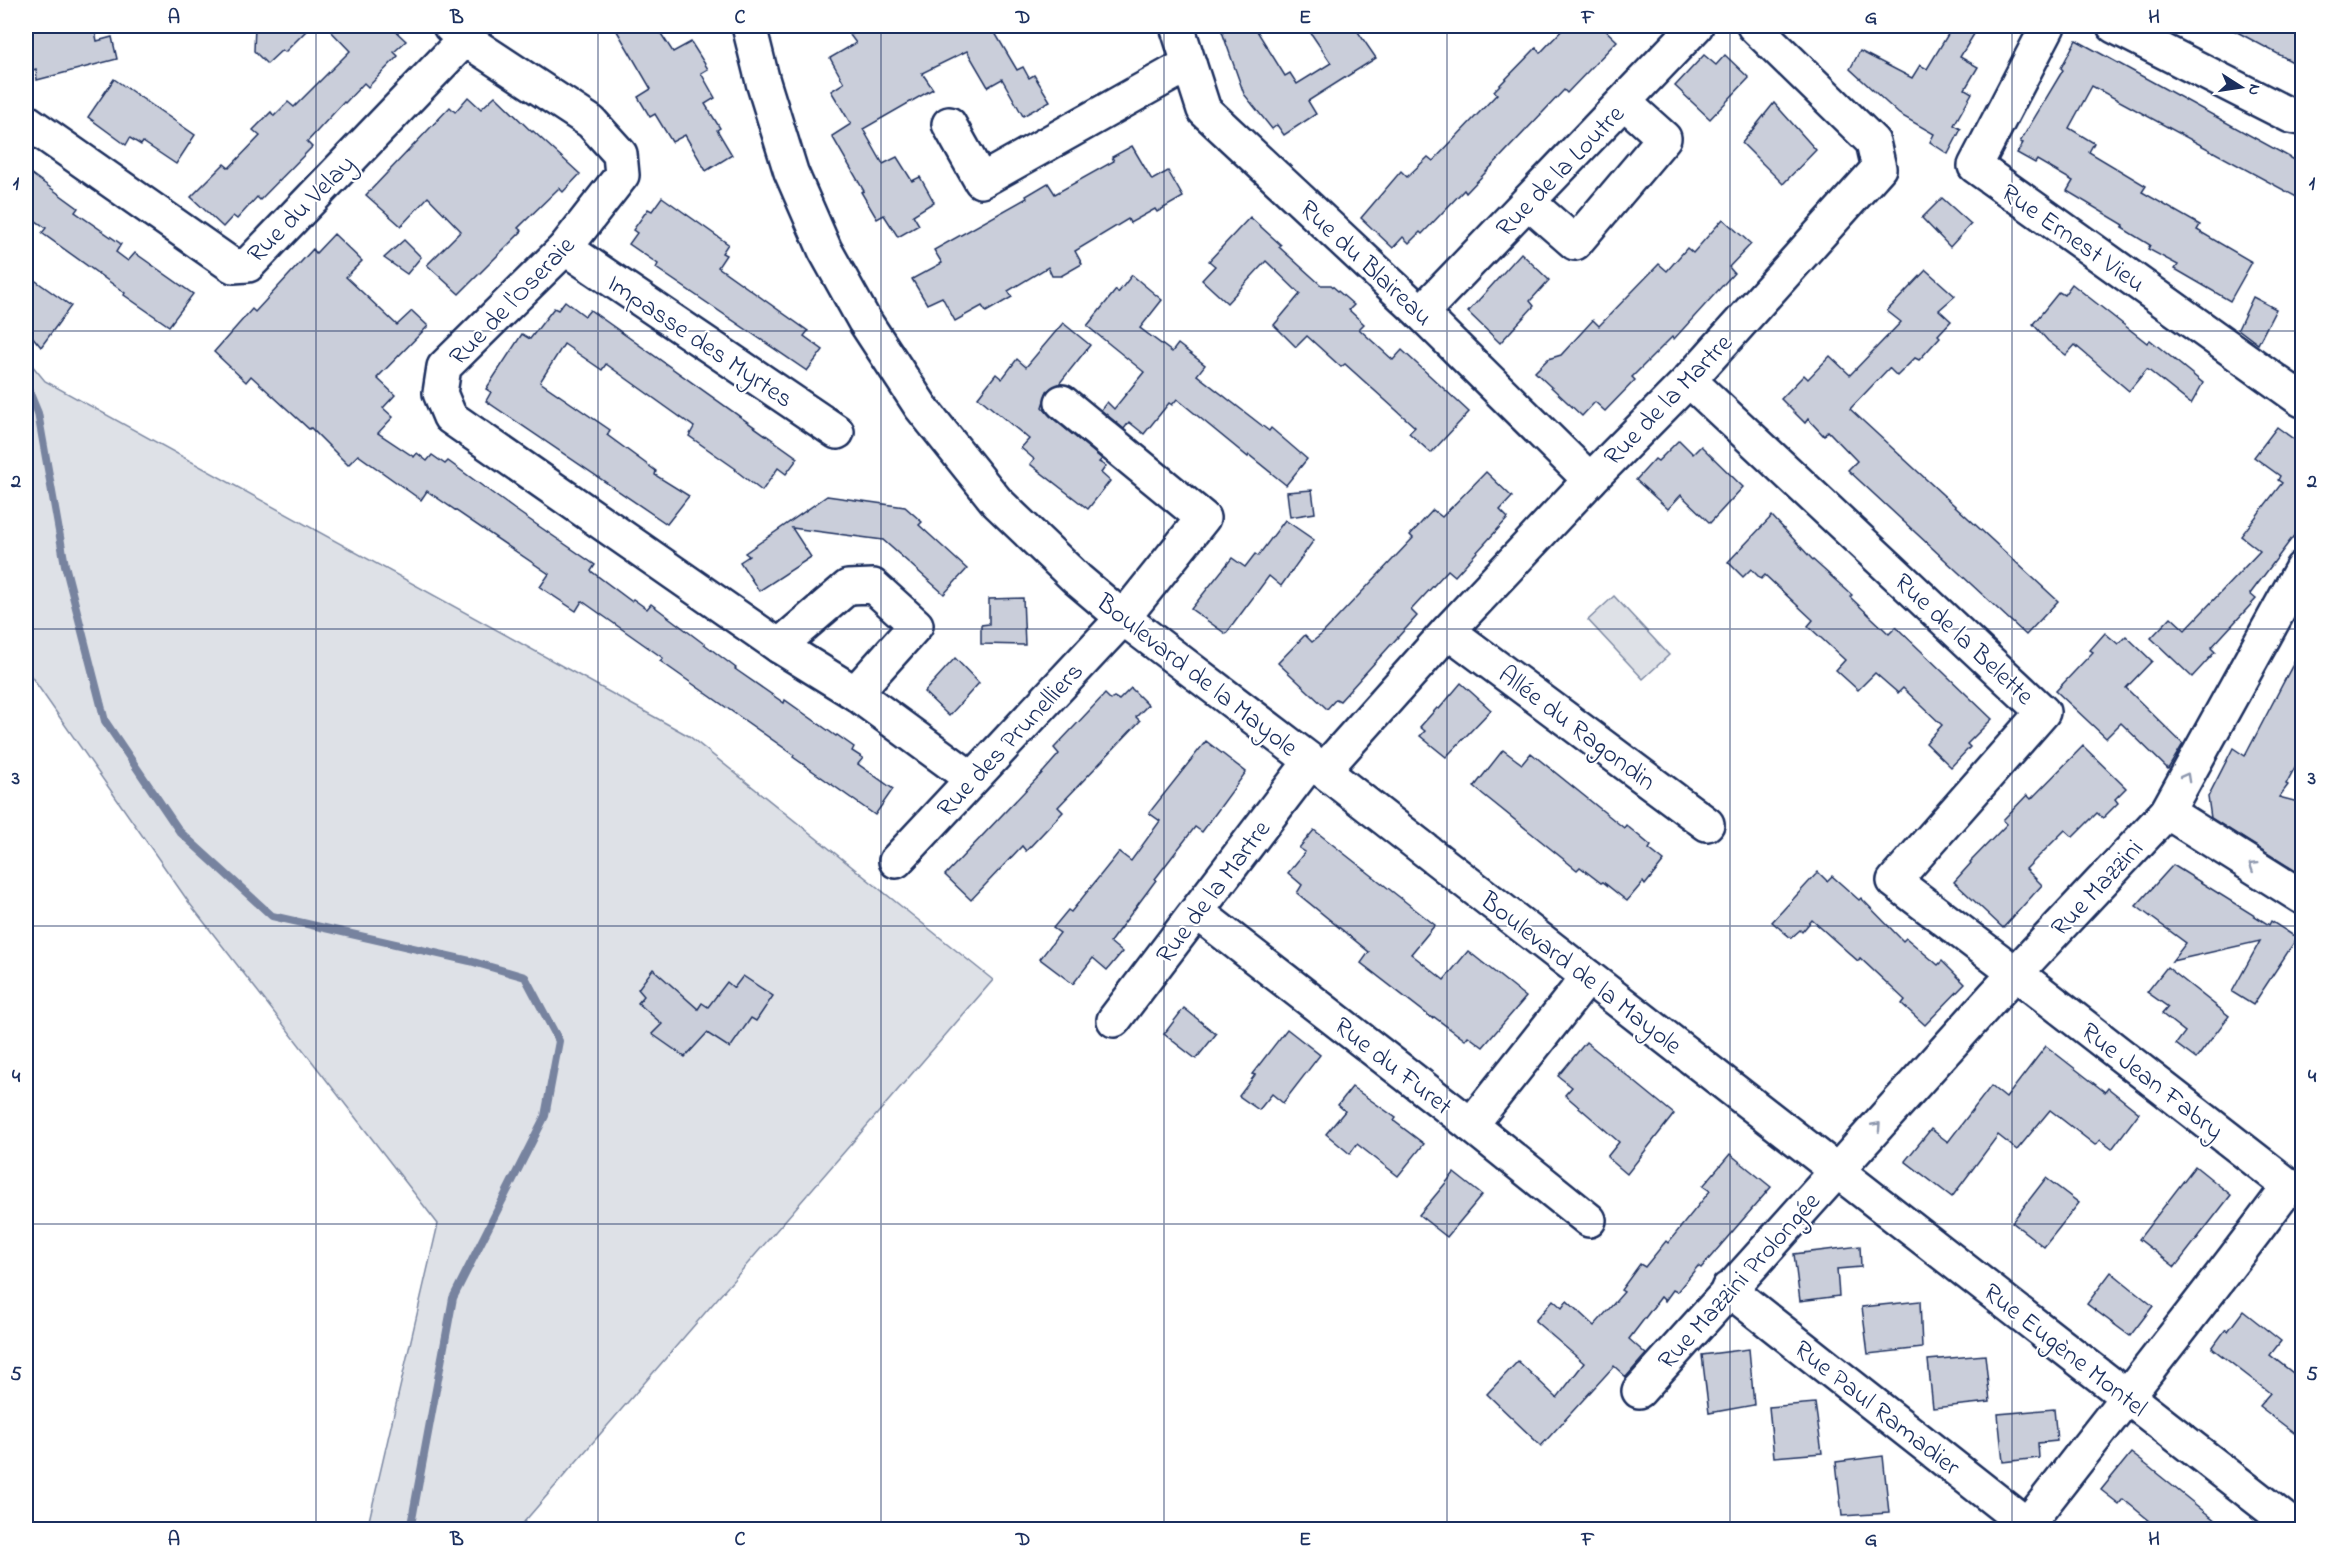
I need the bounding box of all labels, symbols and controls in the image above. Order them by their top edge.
text: A [168,4,180,33]
text: B [449,4,464,33]
text: C [735,4,746,33]
text: D [1015,4,1030,33]
text: E [1299,4,1311,33]
text: F [1581,4,1595,33]
text: G [1865,4,1878,33]
text: H [2148,4,2160,33]
north arrow [2211,57,2271,117]
text: N [2241,82,2267,98]
street label: Rue de la Loutre [1488,97,1635,247]
street label: Rue du Velay [239,147,365,273]
text: 1 [13,170,20,199]
text: 1 [2309,170,2316,199]
street label: Rue Ernest Vieu [1992,176,2152,303]
street label: Rue du Blaireau [1290,192,1440,336]
street label: Rue de l'Oseraie [441,228,585,376]
street label: Impasse des Myrtes [599,266,800,419]
street label: Rue de la Martre [1596,326,1743,476]
text: 2 [10,468,21,497]
text: 2 [2306,468,2317,497]
street label: Rue de la Belette [1884,565,2042,715]
street label: Boulevard de la Mayole [1087,585,1305,767]
street label: Rue des Prunelliers [929,655,1093,827]
street label: Allée du Ragondin [1489,657,1663,801]
text: 3 [11,765,20,794]
text: 3 [2307,765,2316,794]
one-way arrow [2179,773,2190,783]
street label: Rue de la Martre [1148,813,1281,973]
street label: Rue Mazzini [2043,832,2153,946]
one-way arrow [2249,862,2259,874]
street label: Boulevard de la Mayole [1471,883,1689,1065]
street label: Rue du Furet [1325,1009,1460,1126]
street label: Rue Jean Fabry [2072,1014,2231,1150]
text: 4 [12,1063,21,1092]
text: 4 [2308,1063,2317,1092]
one-way arrow [1870,1122,1881,1133]
street label: Rue Mazzini Prolongée [1650,1184,1831,1379]
street label: Rue Eugène Montel [1974,1275,2154,1428]
street label: Rue Paul Ramadier [1785,1332,1968,1487]
text: 5 [10,1361,22,1390]
text: 5 [2306,1361,2318,1390]
text: A [168,1526,180,1555]
text: B [449,1526,464,1555]
text: C [735,1526,746,1555]
text: D [1015,1526,1030,1555]
text: E [1299,1526,1311,1555]
text: F [1581,1526,1595,1555]
text: G [1865,1526,1878,1555]
text: H [2148,1526,2160,1555]

